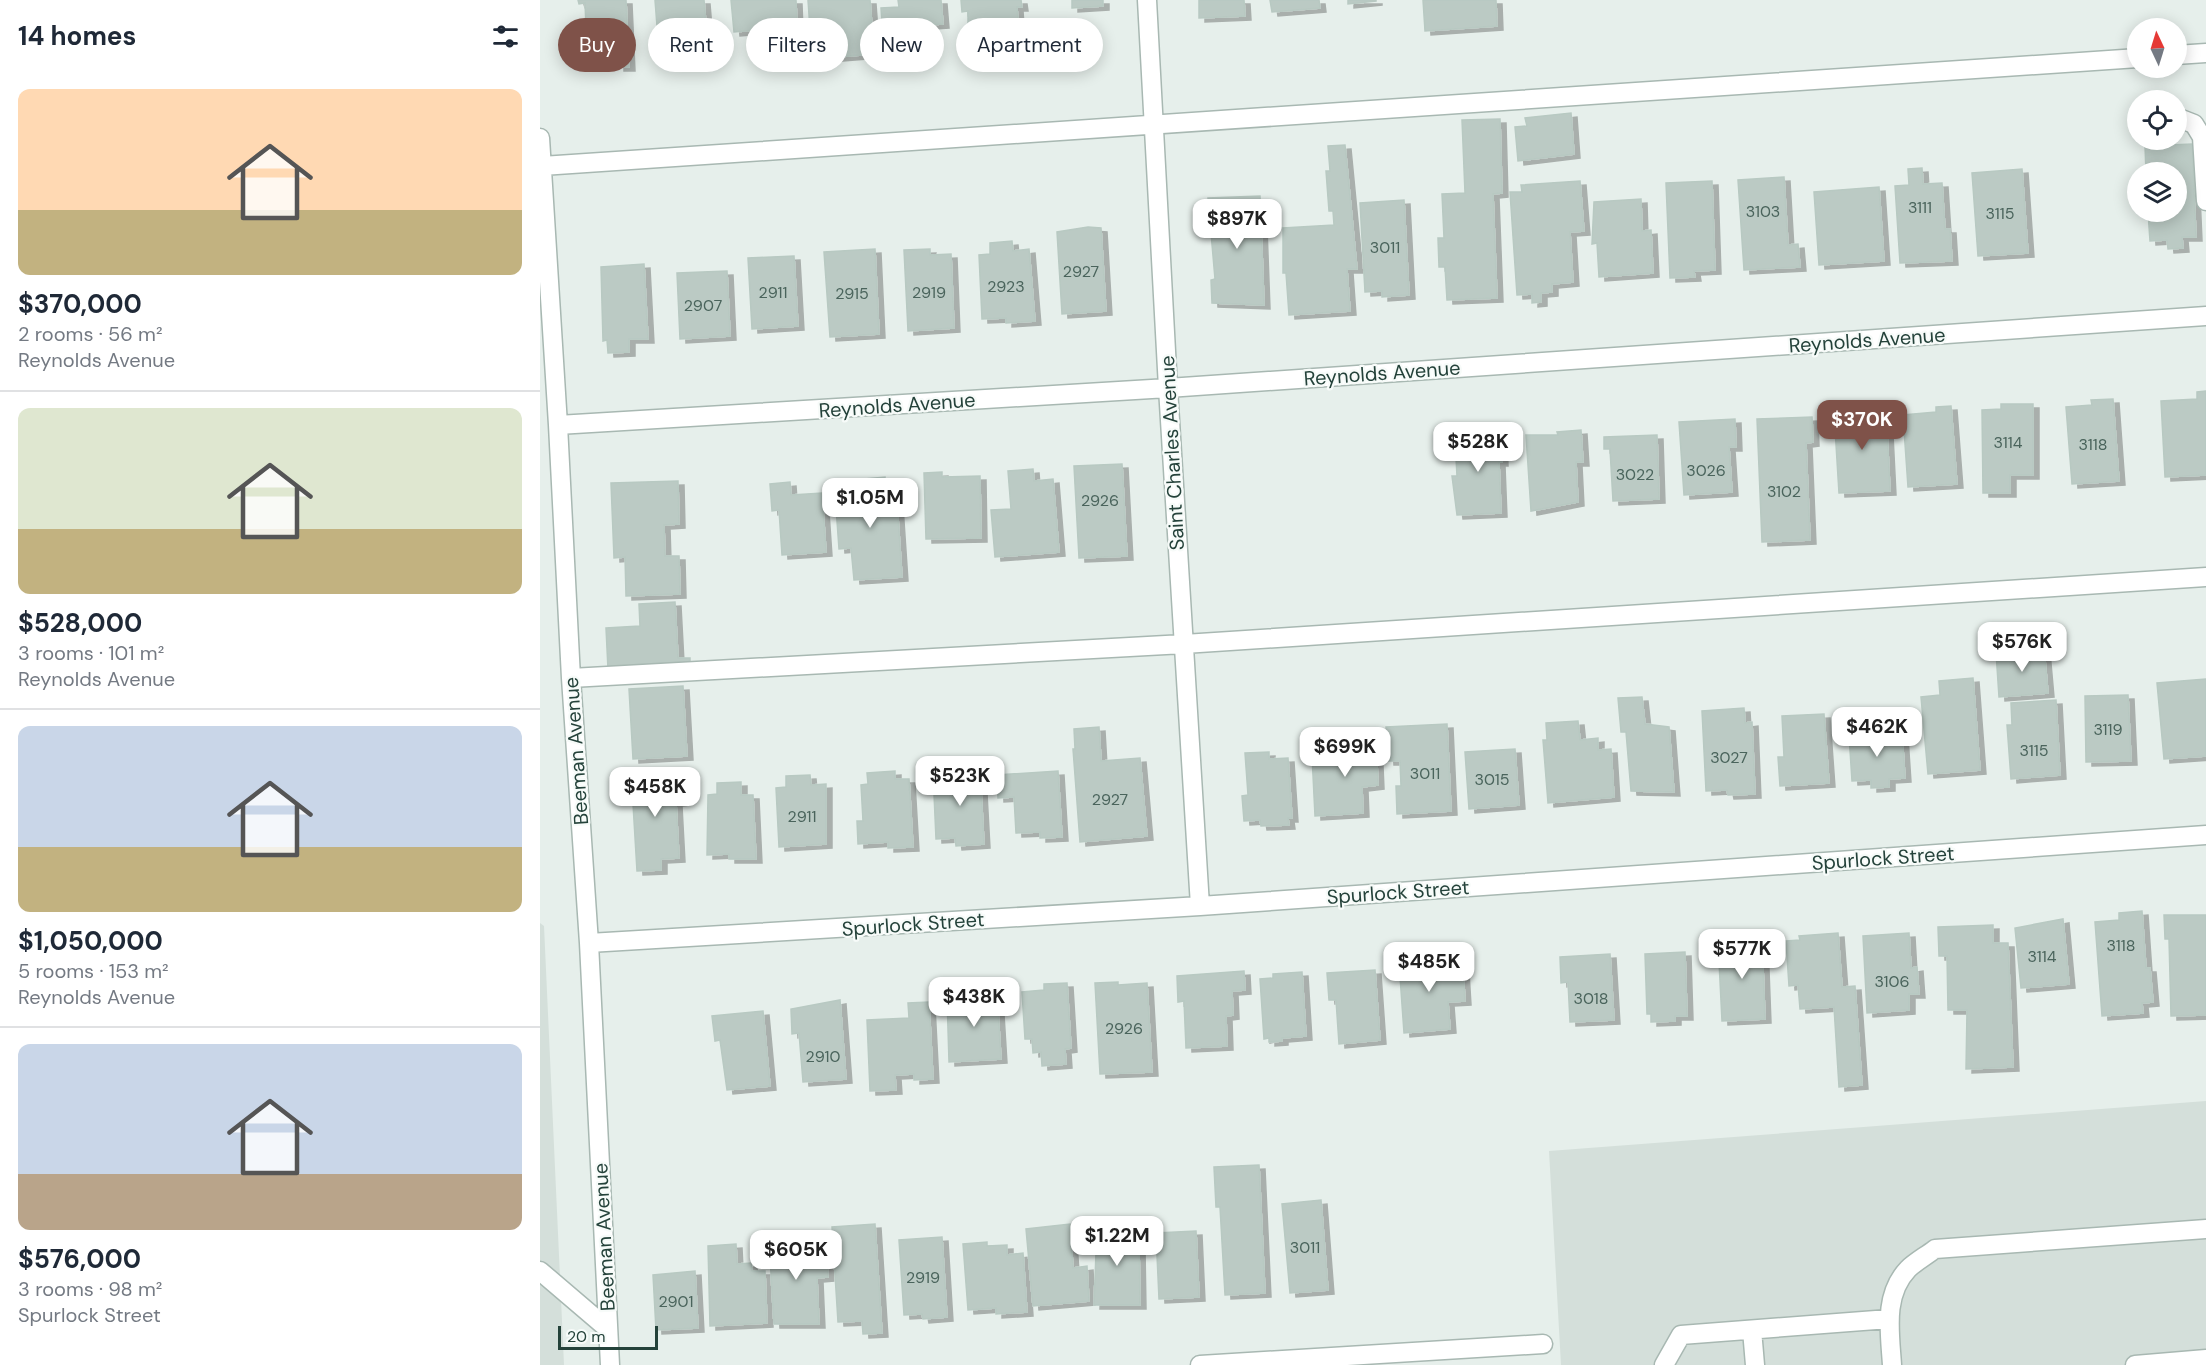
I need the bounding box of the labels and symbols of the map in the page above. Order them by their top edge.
north arrow [2127,18,2187,78]
house number: 3111 [1908,197,1932,218]
pin: $897K [1195,199,1279,250]
house number: 3103 [1746,201,1780,222]
house number: 3115 [1986,203,2014,224]
house number: 3011 [1370,237,1400,258]
house number: 2927 [1063,261,1099,282]
house number: 2923 [987,276,1025,297]
house number: 2911 [759,282,787,303]
house number: 2919 [912,282,946,303]
house number: 2915 [835,283,869,304]
house number: 2907 [684,295,722,316]
street label: Reynolds Avenue [1788,322,1946,358]
street label: Saint Charles Avenue [1154,355,1190,551]
street label: Reynolds Avenue [1303,355,1461,391]
street label: Reynolds Avenue [818,387,976,423]
pin: $370K [1820,400,1904,451]
pin: $528K [1436,422,1520,473]
house number: 3114 [1994,432,2023,453]
house number: 3118 [2079,434,2107,455]
house number: 3026 [1686,460,1726,481]
house number: 3022 [1616,464,1654,485]
pin: $1.05M [821,478,919,529]
house number: 3102 [1767,481,1801,502]
house number: 2926 [1081,490,1119,511]
pin: $576K [1980,622,2064,673]
street label: Beeman Avenue [558,676,594,826]
pin: $462K [1835,707,1919,758]
house number: 3119 [2093,719,2123,740]
pin: $699K [1303,727,1387,778]
house number: 3115 [2020,740,2048,761]
house number: 3027 [1710,747,1748,768]
pin: $523K [918,756,1002,807]
house number: 3011 [1410,763,1440,784]
pin: $458K [613,767,697,818]
house number: 3015 [1474,769,1510,790]
house number: 2927 [1092,789,1128,810]
house number: 2911 [788,806,816,827]
street label: Spurlock Street [1811,840,1955,876]
street label: Spurlock Street [1326,874,1470,910]
street label: Spurlock Street [841,906,985,942]
pin: $577K [1700,929,1784,980]
house number: 3118 [2107,935,2135,956]
pin: $485K [1387,942,1471,993]
house number: 3114 [2028,946,2057,967]
house number: 3106 [1874,971,1910,992]
pin: $438K [932,977,1016,1028]
house number: 3018 [1573,988,1609,1009]
house number: 2926 [1105,1018,1143,1039]
house number: 2910 [806,1046,840,1067]
street label: Beeman Avenue [587,1162,621,1312]
pin: $1.22M [1068,1216,1166,1267]
pin: $605K [754,1230,838,1281]
house number: 3011 [1290,1237,1320,1258]
house number: 2919 [906,1267,940,1288]
house number: 2901 [658,1291,694,1312]
scale bar [558,1323,658,1350]

